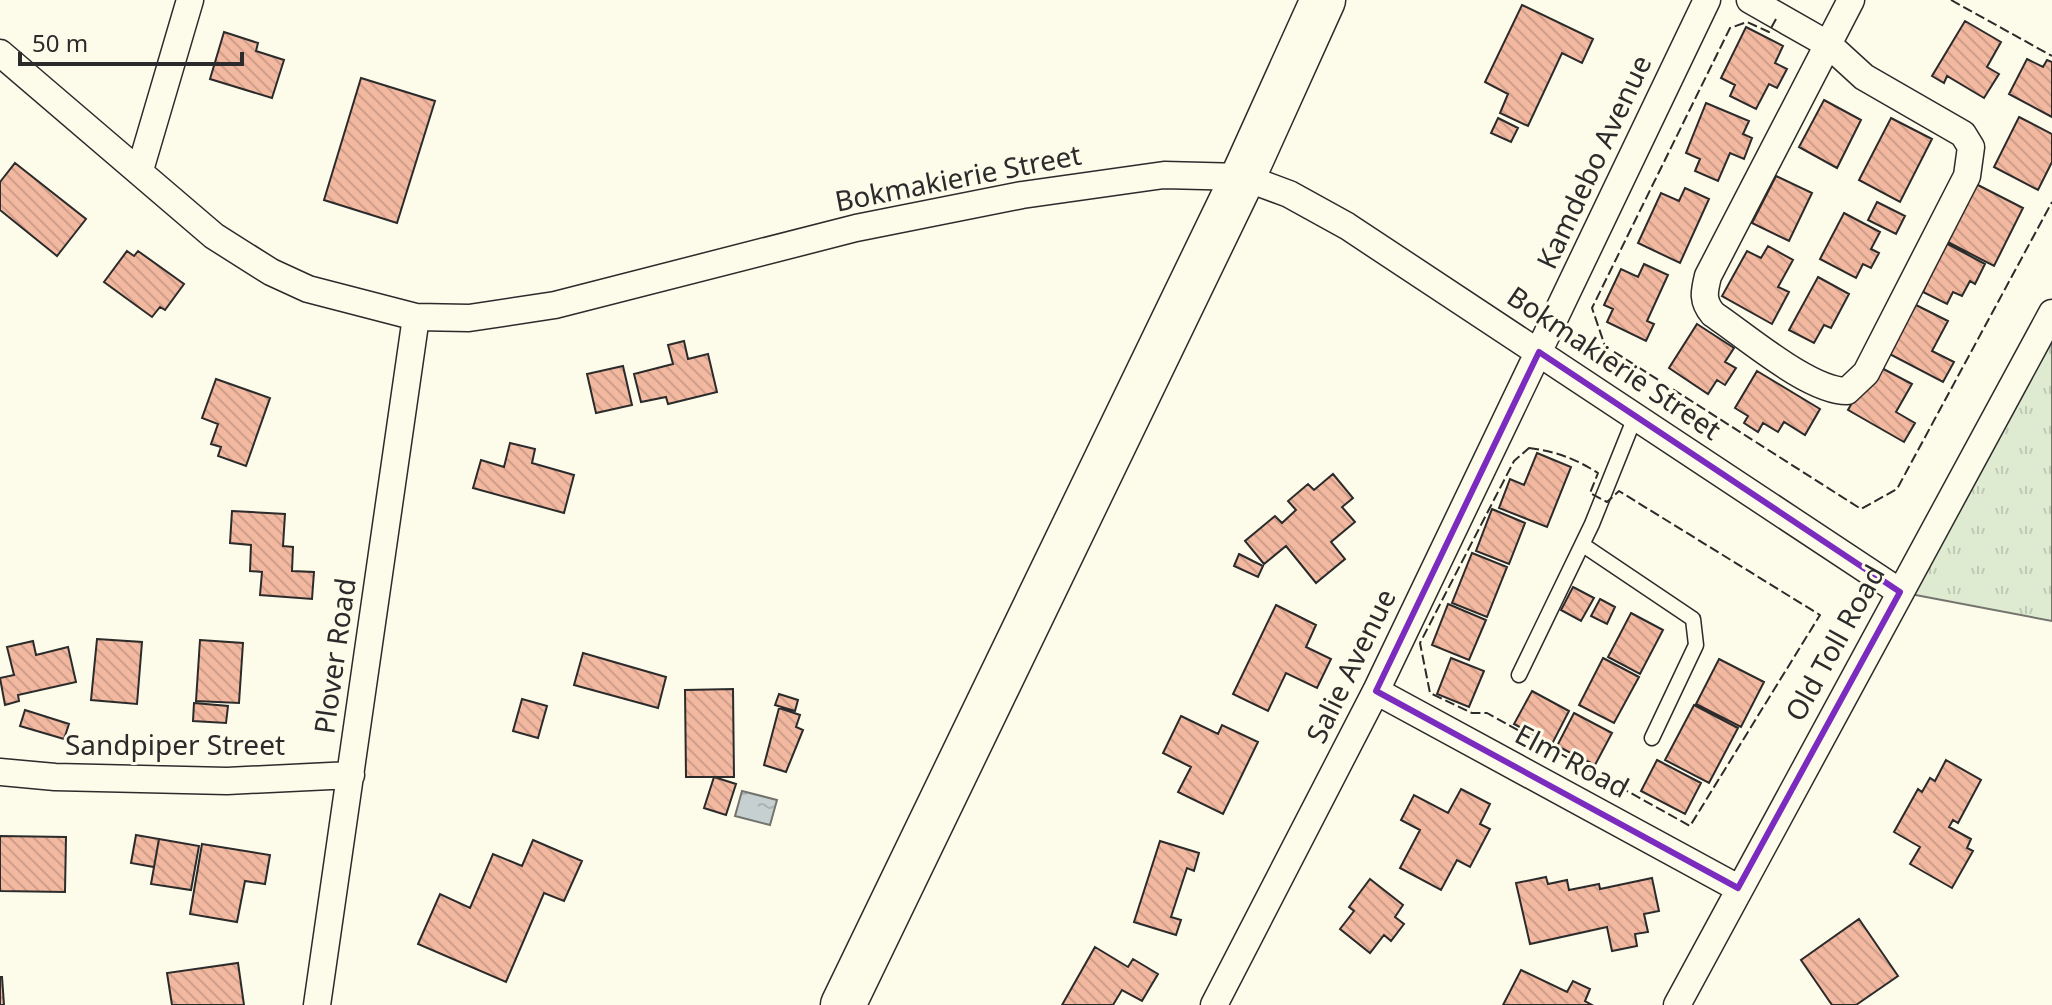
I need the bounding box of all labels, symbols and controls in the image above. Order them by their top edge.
scale bar [20,16,242,66]
text: 50 m [32,26,88,59]
street label: Kamdebo Avenue [1527,48,1659,275]
street label: Bokmakierie Street [831,135,1084,220]
street label: Bokmakierie Street [1500,277,1729,448]
street label: Old Toll Road [1776,558,1893,727]
street label: Plover Road [304,576,364,736]
street label: Salie Avenue [1296,582,1404,749]
street label: Elm Road [1509,714,1636,806]
street label: Sandpiper Street [65,725,285,763]

